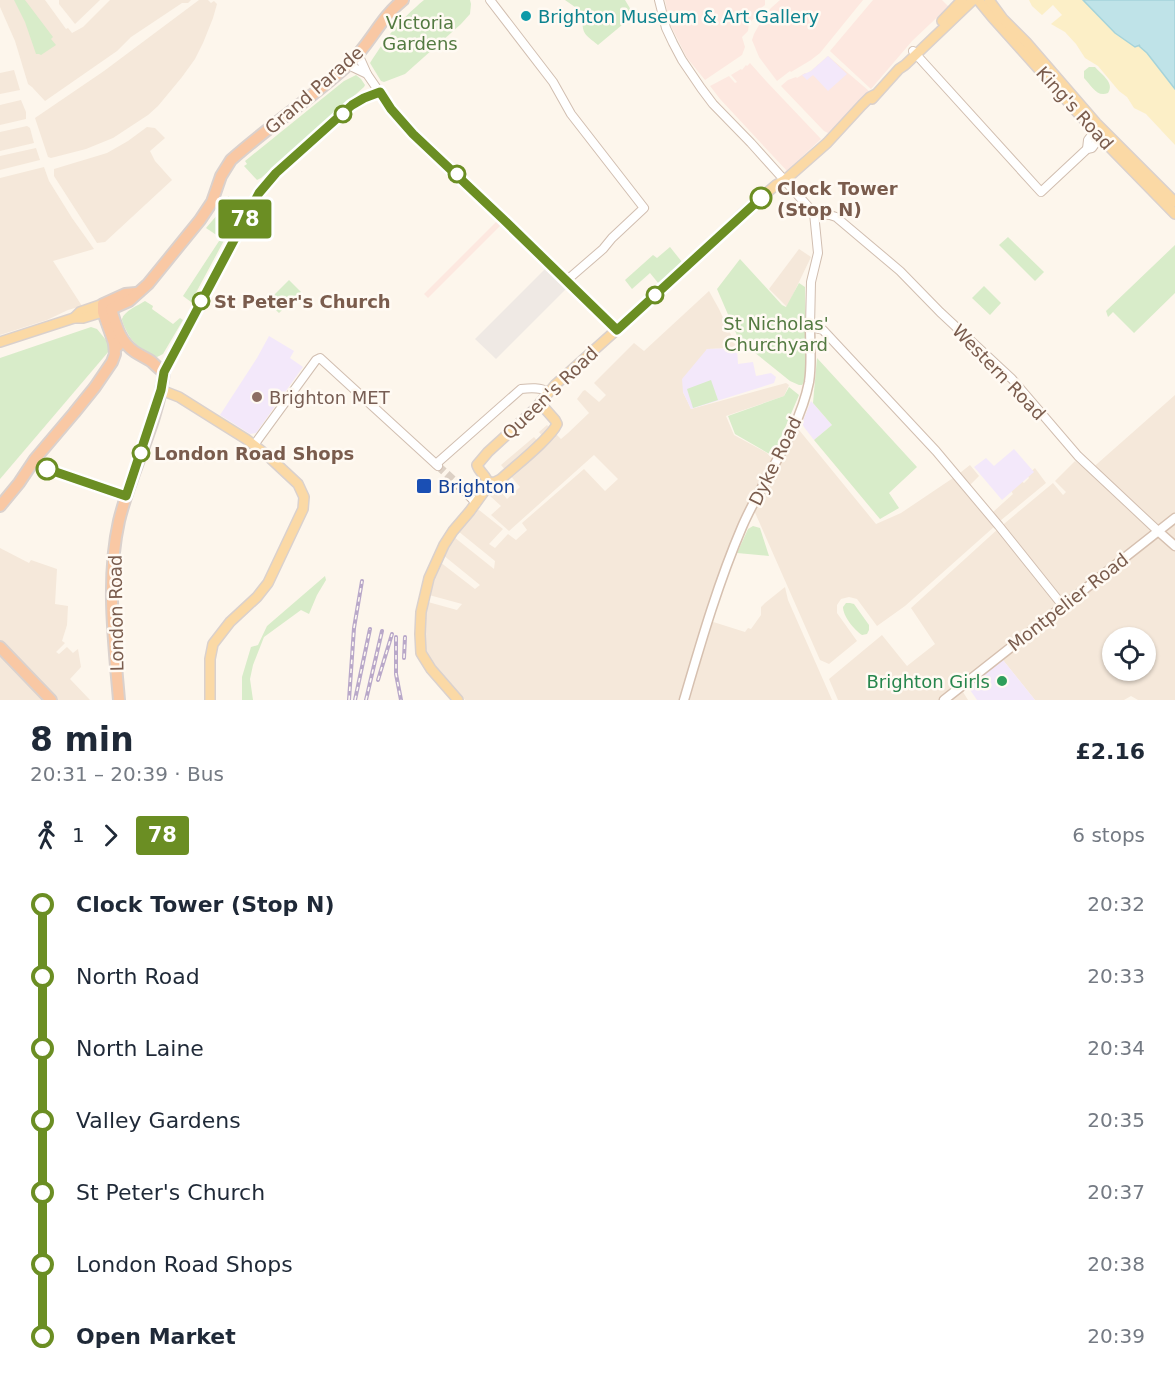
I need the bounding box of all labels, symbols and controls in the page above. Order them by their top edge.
place label: Brighton Museum & Art Gallery [538,6,820,27]
marker: Brighton Museum & Art Gallery [519,9,533,23]
park label: Victoria Gardens [382,12,458,54]
street label: Grand Parade [261,42,367,138]
street label: King's Road [1032,62,1118,154]
unlabelled marker [334,105,352,123]
unlabelled marker [448,165,466,183]
place label: Clock Tower (Stop N) [777,178,898,220]
marker: Clock Tower (Stop N) [750,187,772,209]
line badge: 78 [218,200,272,238]
text: 78 [230,207,260,231]
unlabelled marker [646,286,664,304]
place label: St Peter's Church [214,291,391,312]
marker: St Peter's Church [192,292,210,310]
park label: St Nicholas' Churchyard [723,313,829,355]
street label: Western Road [948,320,1050,424]
street label: Queen's Road [498,342,602,444]
place label: Brighton MET [269,387,391,408]
marker: Brighton MET [250,390,264,404]
street label: Dyke Road [744,413,806,509]
place label: London Road Shops [154,443,354,464]
marker: London Road Shops [132,444,150,462]
unlabelled marker [36,458,58,480]
place label: Brighton [438,476,515,497]
marker: Brighton [415,477,433,495]
street label: Montpelier Road [1004,549,1132,655]
street label: London Road [104,554,128,672]
map controls [1102,627,1156,681]
button: locate [1102,627,1156,681]
place label: Brighton Girls [866,671,990,692]
marker: Brighton Girls [995,674,1009,688]
text: 8 min [30,720,134,759]
text: £2.16 [1075,739,1145,764]
text: 20:31 – 20:39 · Bus [30,762,224,786]
icon: walk [30,819,63,852]
icon: forward [94,819,127,852]
text: 1 [72,823,85,847]
text: 78 [148,823,177,847]
text: 6 stops [1072,823,1145,847]
text: Clock Tower (Stop N) [76,892,335,917]
text: 20:32 [1087,892,1145,916]
text: North Road [76,964,200,989]
text: 20:33 [1087,964,1145,988]
text: North Laine [76,1036,204,1061]
text: 20:34 [1087,1036,1145,1060]
text: Valley Gardens [76,1108,241,1133]
text: 20:35 [1087,1108,1145,1132]
text: St Peter's Church [76,1180,265,1205]
text: 20:37 [1087,1180,1145,1204]
text: London Road Shops [76,1252,293,1277]
text: 20:38 [1087,1252,1145,1276]
text: Open Market [76,1324,236,1349]
text: 20:39 [1087,1324,1145,1348]

